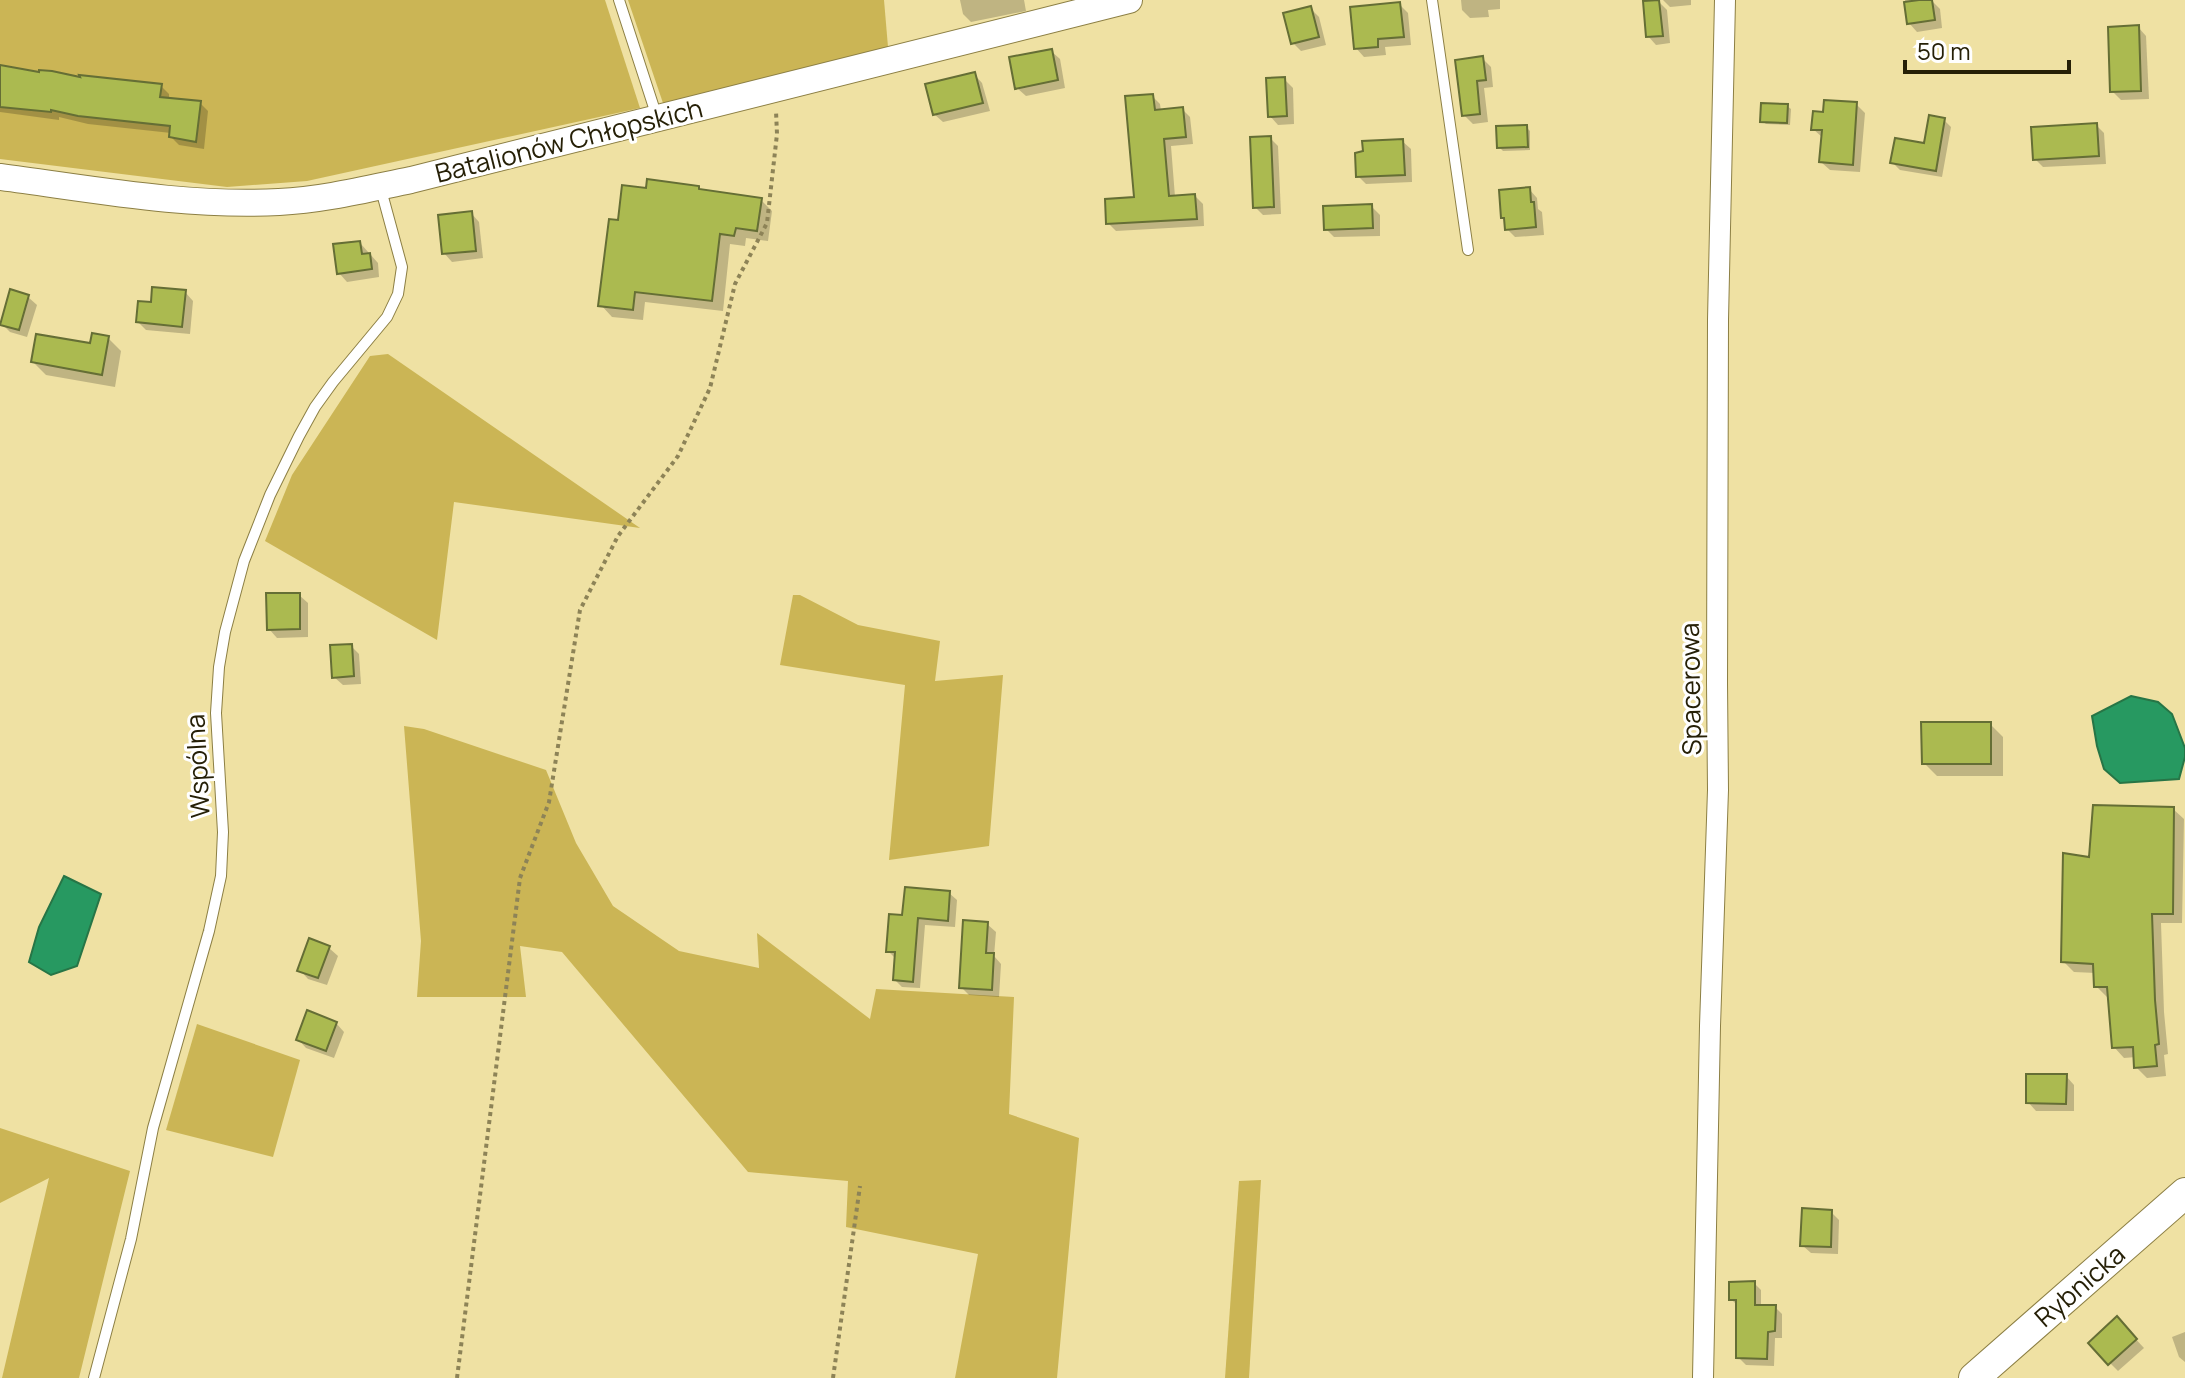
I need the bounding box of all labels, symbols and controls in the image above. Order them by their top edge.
scale bar [1905,24,2069,74]
text: 50 m [1917,34,1971,67]
street label: Batalionów Chłopskich [431,89,706,191]
street label: Spacerowa [1671,622,1709,756]
street label: Wspólna [176,713,218,819]
street label: Rybnicka [2026,1236,2132,1335]

